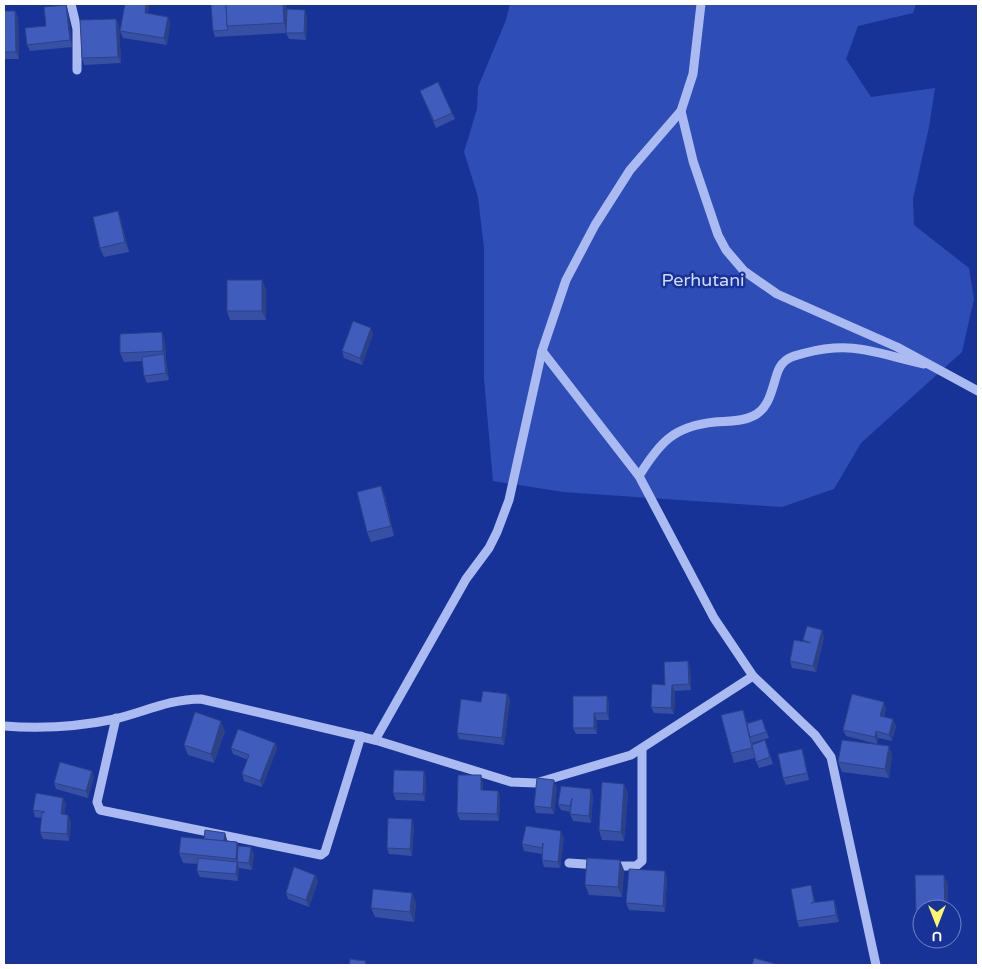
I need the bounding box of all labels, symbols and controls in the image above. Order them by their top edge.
park label: Perhutani [661,269,745,291]
north arrow [912,899,962,949]
text: U [932,928,942,945]

